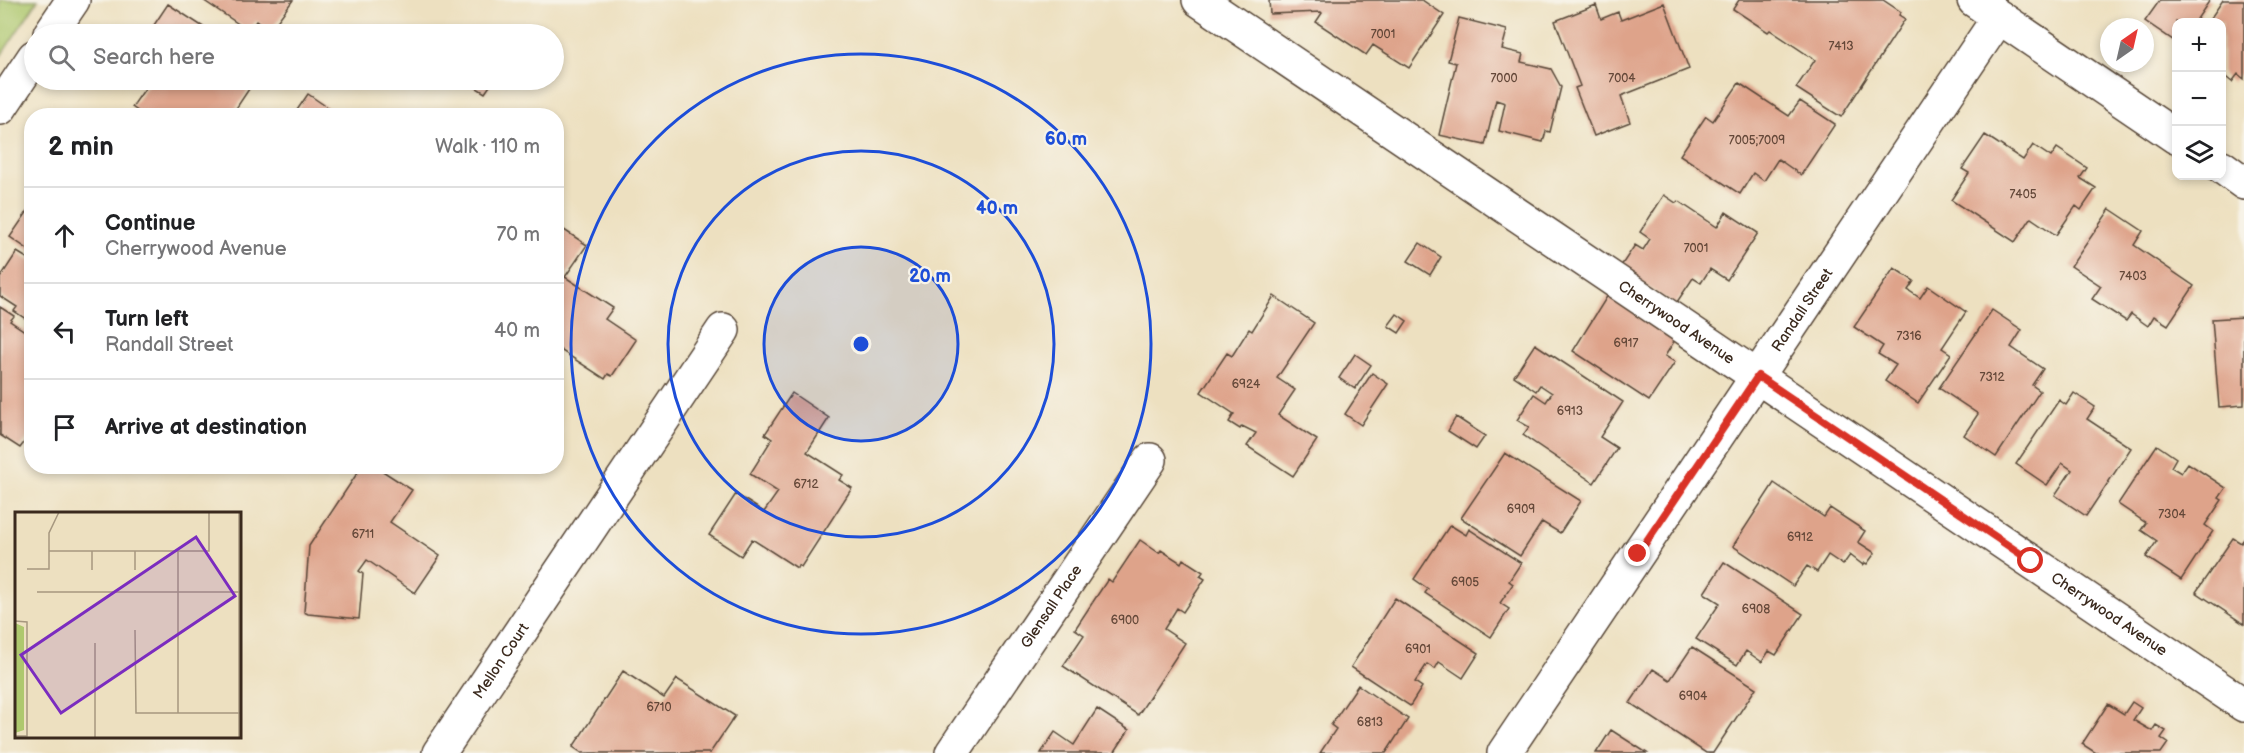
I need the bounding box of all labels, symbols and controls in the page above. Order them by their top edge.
north arrow [2100,18,2154,72]
map controls [2172,18,2226,180]
button: + [2172,18,2226,72]
search box [24,24,564,90]
house number: 7001 [1371,27,1395,42]
house number: 7413 [1828,39,1854,54]
icon: search [45,41,78,74]
text: Search here [93,44,215,71]
house number: 7000 [1490,71,1518,86]
house number: 7004 [1608,71,1636,86]
button: − [2172,72,2226,126]
button: layers [2172,126,2226,180]
text: 60 m [1045,129,1087,150]
text: 2 min [48,132,114,163]
house number: 7005;7009 [1729,133,1785,148]
text: Walk · 110 m [435,135,540,159]
house number: 7405 [2009,187,2037,202]
text: 40 m [976,198,1018,219]
text: Continue [105,210,195,237]
icon: ahead [48,219,81,252]
text: 70 m [496,223,540,247]
text: Cherrywood Avenue [105,237,287,261]
house number: 7001 [1684,241,1708,256]
street label: Randall Street [1768,265,1837,355]
text: 20 m [909,266,951,287]
house number: 7403 [2119,269,2147,284]
street label: Cherrywood Avenue [1614,277,1738,369]
text: Turn left [105,306,189,333]
icon: left [48,315,81,348]
text: 40 m [494,319,540,343]
house number: 7316 [1896,329,1922,344]
text: Randall Street [105,333,233,357]
centre of rings [851,334,871,354]
house number: 6917 [1614,336,1639,351]
house number: 7312 [1980,370,2005,385]
house number: 6924 [1232,377,1261,392]
house number: 6913 [1557,404,1583,419]
icon: arrive [48,411,81,444]
text: Arrive at destination [105,414,307,441]
house number: 6712 [794,477,818,492]
house number: 6909 [1507,502,1535,517]
house number: 7304 [2158,507,2187,522]
inset map [15,512,242,738]
house number: 6711 [352,527,374,542]
house number: 6912 [1787,530,1813,545]
route end [1624,540,1650,566]
route start [2017,547,2043,573]
street label: Glensall Place [1017,561,1087,652]
street label: Cherrywood Avenue [2047,568,2171,661]
house number: 6905 [1451,575,1479,590]
house number: 6908 [1742,602,1770,617]
house number: 6900 [1111,613,1139,628]
street label: Mellon Court [469,619,534,703]
house number: 6901 [1405,642,1431,657]
house number: 6904 [1679,689,1708,704]
house number: 6710 [647,700,671,715]
house number: 6813 [1357,715,1383,730]

